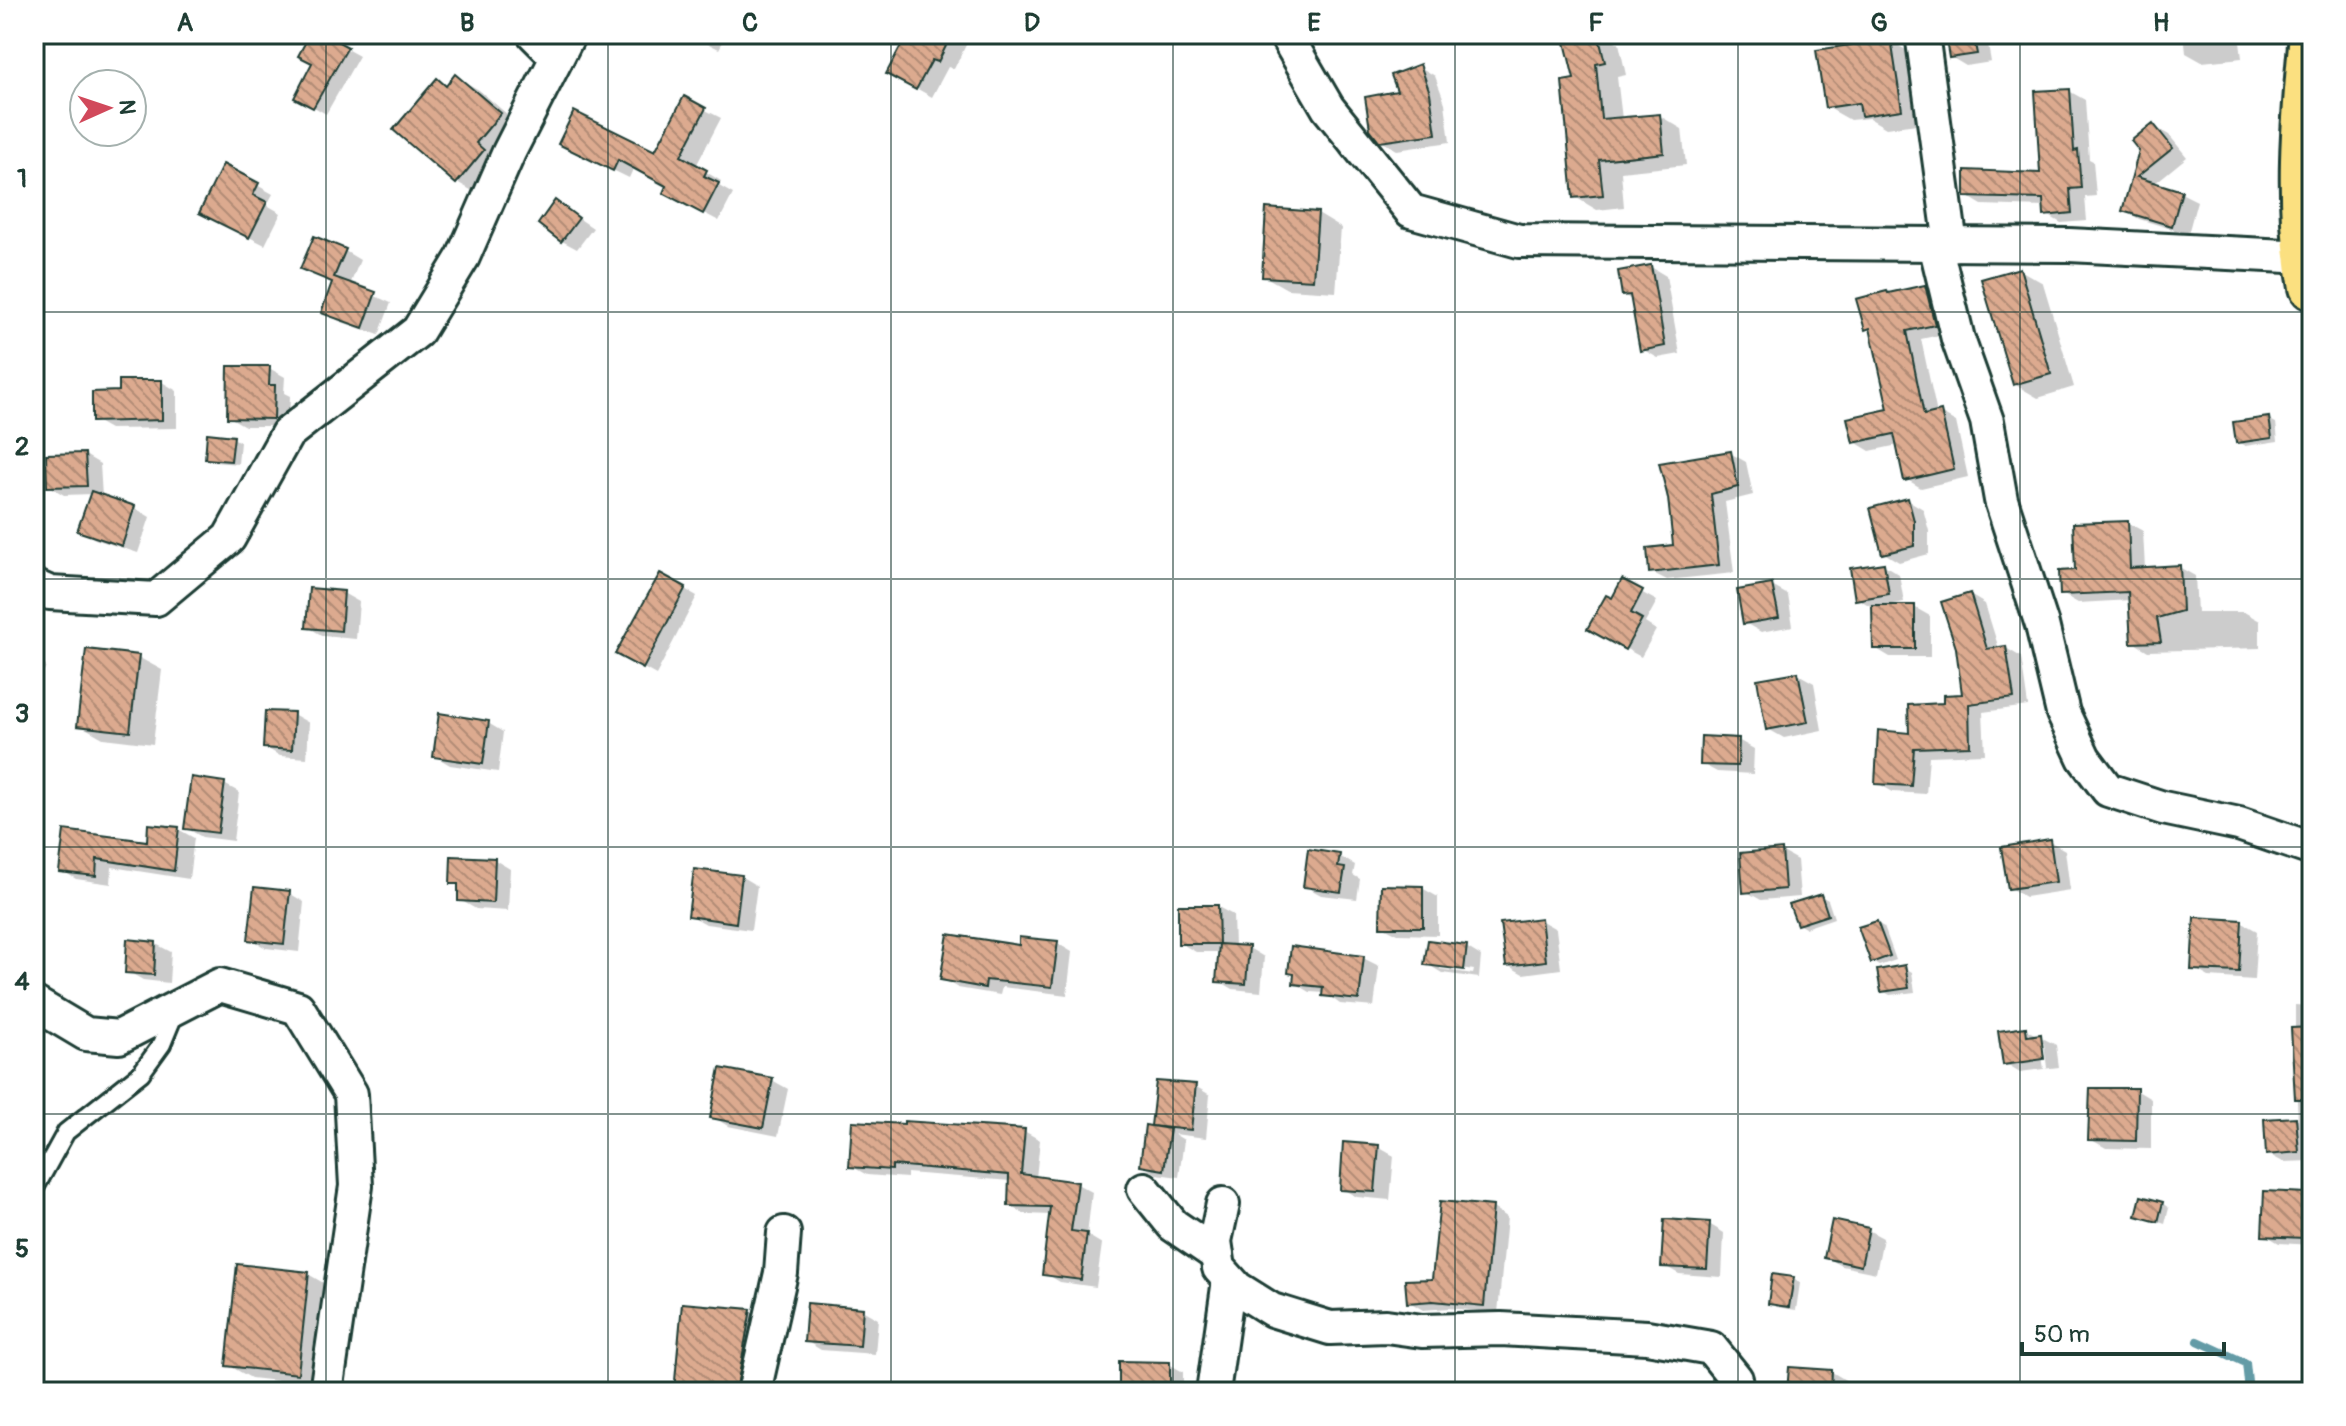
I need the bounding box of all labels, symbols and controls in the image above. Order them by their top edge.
text: A [177,7,194,39]
text: B [460,7,474,39]
text: C [742,7,758,39]
text: D [1024,7,1040,39]
text: E [1307,7,1321,39]
text: F [1588,7,1604,39]
text: G [1870,7,1888,39]
text: H [2153,7,2169,39]
north arrow [68,68,148,148]
text: N [113,99,141,115]
text: 1 [17,163,27,195]
text: 2 [15,431,29,463]
text: 3 [15,698,29,730]
text: 4 [14,966,30,998]
text: 5 [15,1233,29,1265]
scale bar [2022,1306,2224,1356]
text: 50 m [2034,1320,2090,1349]

